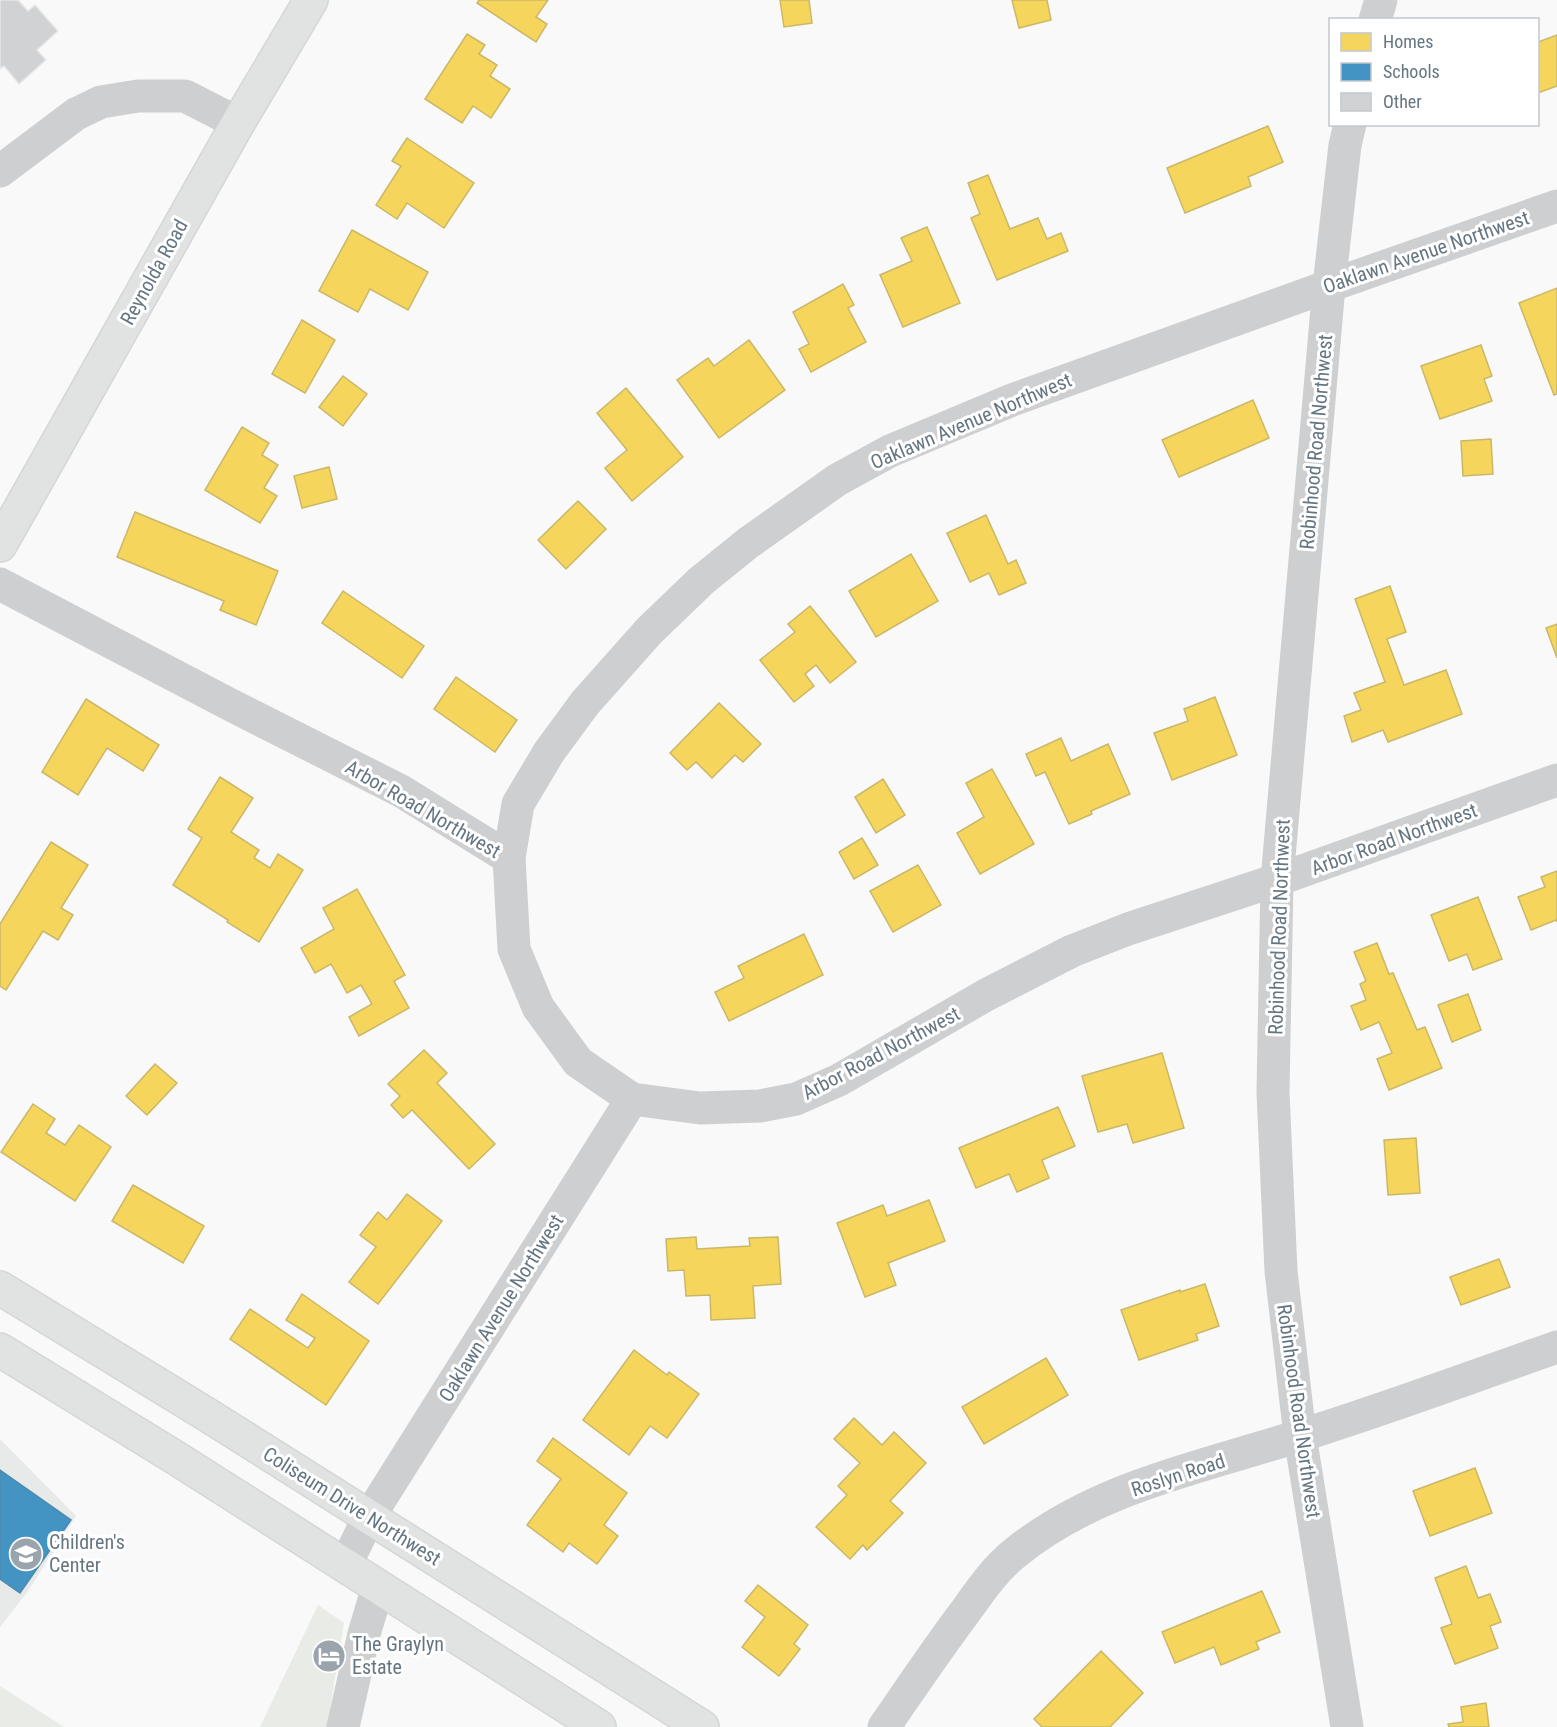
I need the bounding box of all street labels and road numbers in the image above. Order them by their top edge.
street label: Oaklawn Avenue Northwest [1320,205,1532,299]
street label: Reynolda Road [115,215,193,329]
street label: Robinhood Road Northwest [1295,333,1337,551]
street label: Oaklawn Avenue Northwest [867,368,1075,474]
street label: Arbor Road Northwest [341,755,505,863]
street label: Arbor Road Northwest [1308,798,1480,880]
street label: Robinhood Road Northwest [1263,819,1295,1035]
street label: Arbor Road Northwest [798,1001,964,1105]
street label: Oaklawn Avenue Northwest [434,1210,569,1406]
street label: Robinhood Road Northwest [1272,1302,1326,1520]
street label: Coliseum Drive Northwest [259,1442,445,1570]
street label: Roslyn Road [1128,1449,1228,1501]

